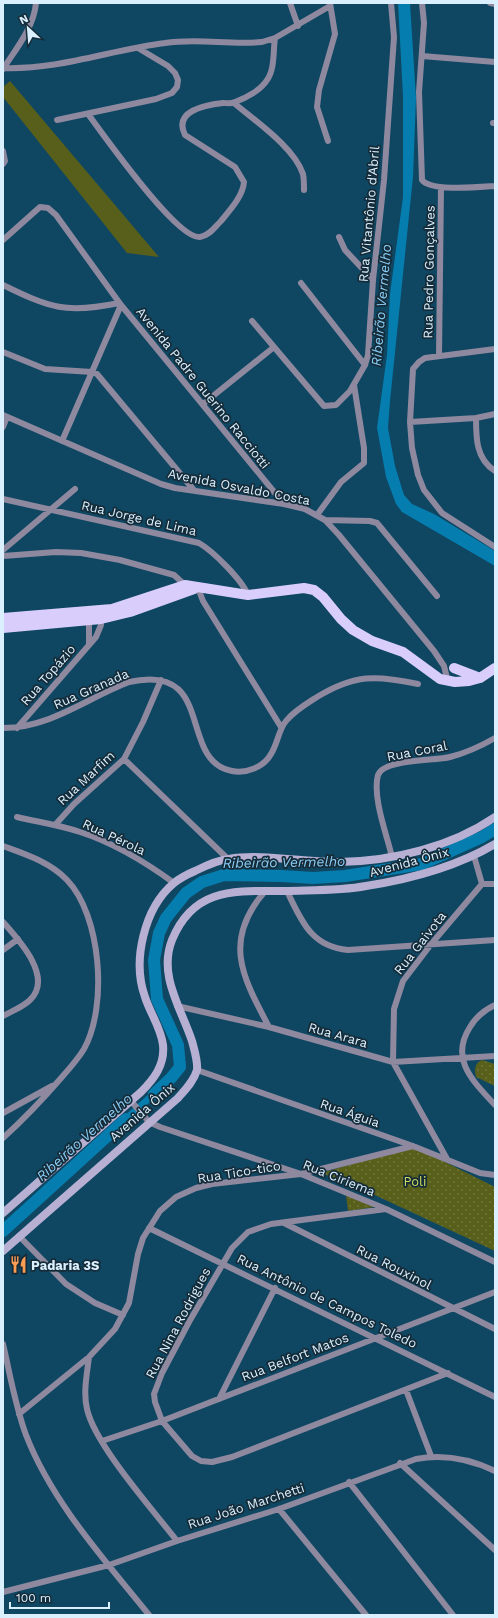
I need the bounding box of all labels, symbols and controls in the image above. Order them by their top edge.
north arrow [8,8,48,48]
text: N [17,12,30,27]
street label: Rua Vitantônio d'Abril [356,145,382,283]
street label: Rua Pedro Gonçalves [420,205,438,339]
water label: Ribeirão Vermelho [368,243,394,367]
street label: Avenida Padre Guerino Racciotti [133,304,273,472]
street label: Avenida Osvaldo Costa [167,466,312,508]
street label: Rua Jorge de Lima [80,497,199,539]
street label: Rua Topázio [18,641,79,708]
street label: Rua Granada [51,665,132,712]
street label: Rua Coral [386,738,448,764]
street label: Rua Marfim [54,748,118,808]
street label: Rua Pérola [80,816,148,858]
street label: Avenida Ônix [367,843,450,880]
water label: Ribeirão Vermelho [223,853,345,871]
street label: Rua Gaivota [391,908,450,977]
street label: Rua Arara [307,1019,370,1051]
street label: Avenida Ônix [106,1079,178,1144]
water label: Ribeirão Vermelho [33,1090,135,1184]
street label: Rua Águia [318,1095,383,1130]
street label: Rua Ciriema [301,1157,378,1200]
street label: Rua Tico-tico [196,1158,282,1186]
park label: Poli [403,1174,427,1189]
street label: Rua Rouxinol [354,1242,434,1292]
street label: Rua Antônio de Campos Toledo [235,1251,420,1351]
restaurant icon: Padaria 3S [8,1255,28,1275]
place label: Padaria 3S [31,1258,100,1273]
street label: Rua Nina Rodrigues [143,1265,214,1381]
street label: Rua Belfort Matos [239,1330,351,1384]
street label: Rua João Marchetti [186,1480,306,1532]
scale bar [10,1584,109,1610]
text: 100 m [16,1591,51,1605]

